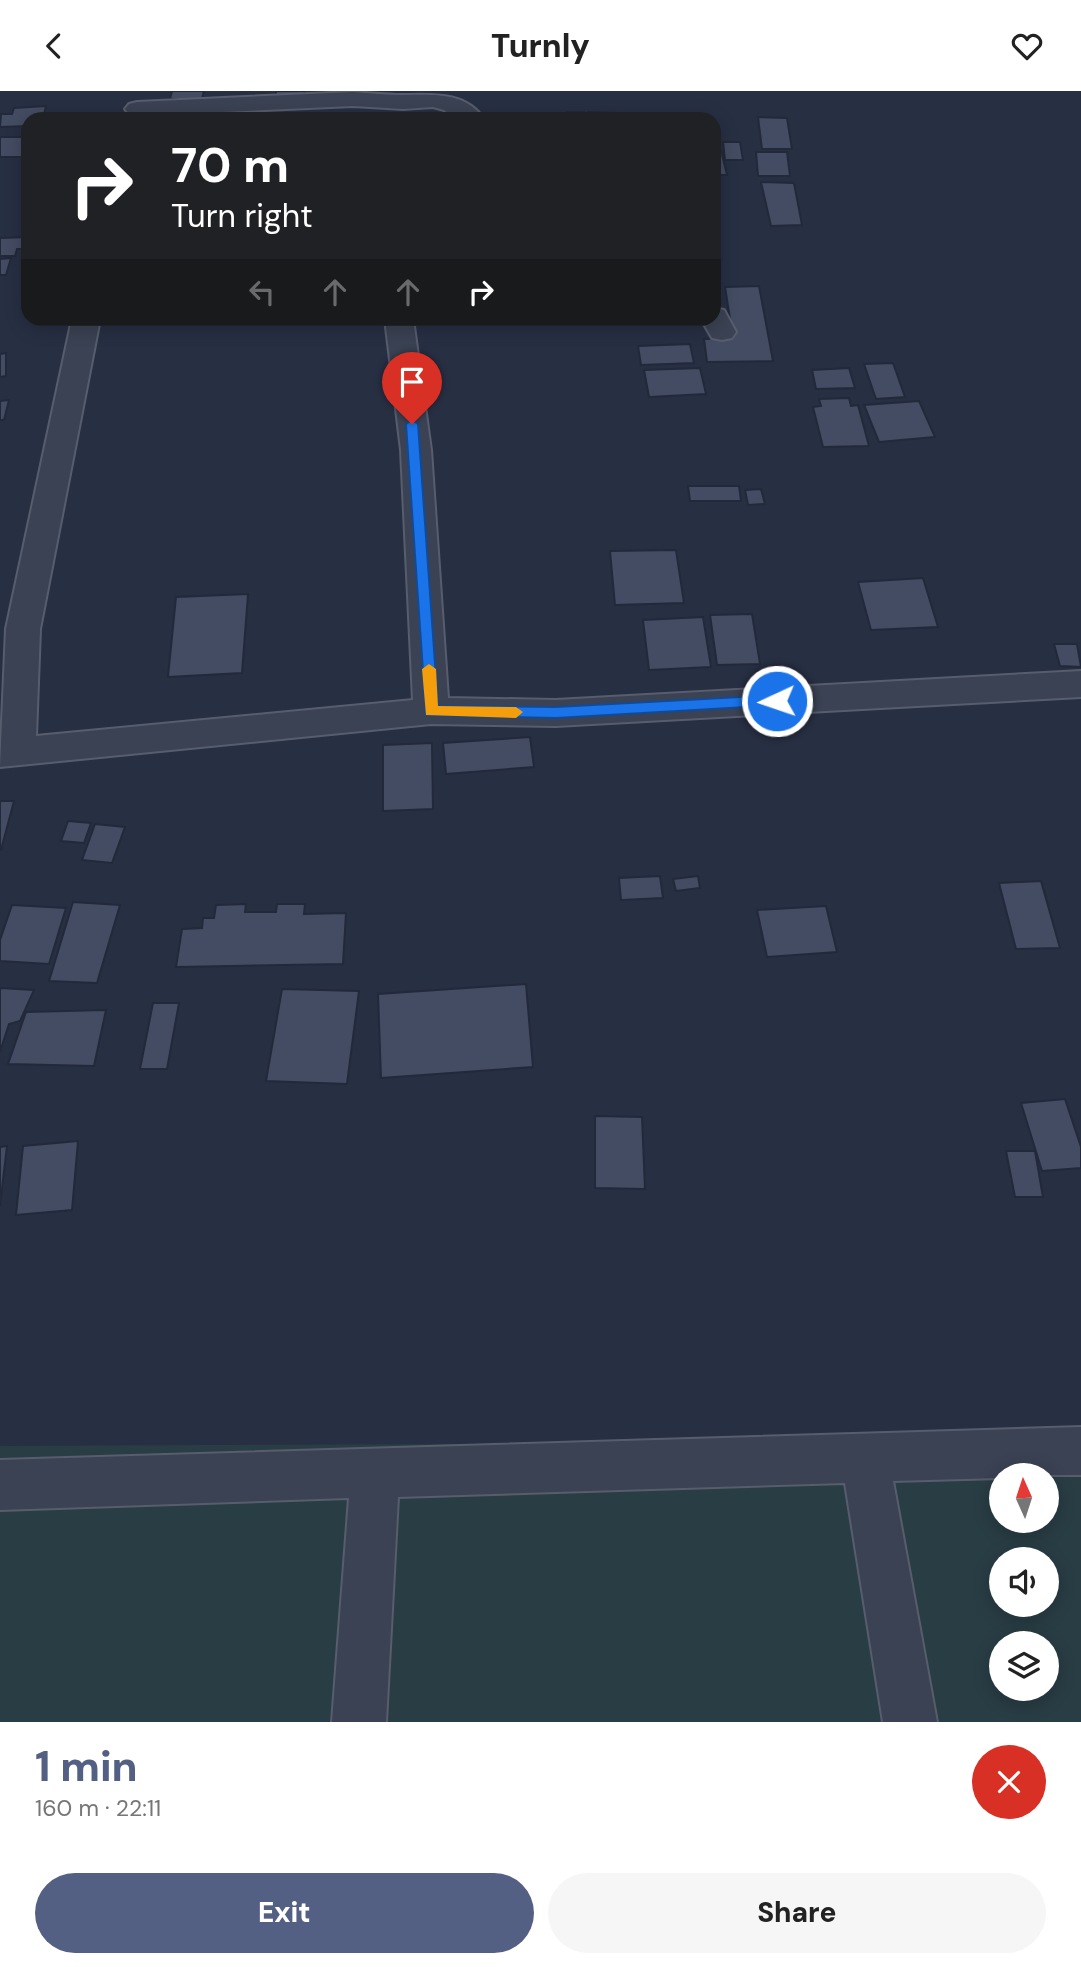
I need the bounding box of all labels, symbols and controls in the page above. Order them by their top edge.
text: Turnly [491,25,590,67]
icon: back [35,27,73,65]
icon: heart [1008,27,1046,65]
text: 70 m [171,133,289,197]
icon: right [56,140,147,231]
text: Turn right [171,195,313,237]
icon: left [243,273,281,311]
icon: ahead [316,273,354,311]
icon: ahead [389,273,427,311]
icon: right [462,273,500,311]
pin [382,352,442,424]
icon: arrive [393,363,431,401]
position arrow [740,664,814,738]
north arrow [989,1463,1059,1533]
map controls [989,1463,1059,1701]
button: sound [989,1547,1059,1617]
button: layers [989,1631,1059,1701]
text: 1 min [35,1739,138,1794]
button: close [972,1745,1046,1819]
text: 160 m · 22:11 [35,1793,161,1823]
button: Exit [35,1873,534,1953]
button: Share [548,1873,1046,1953]

